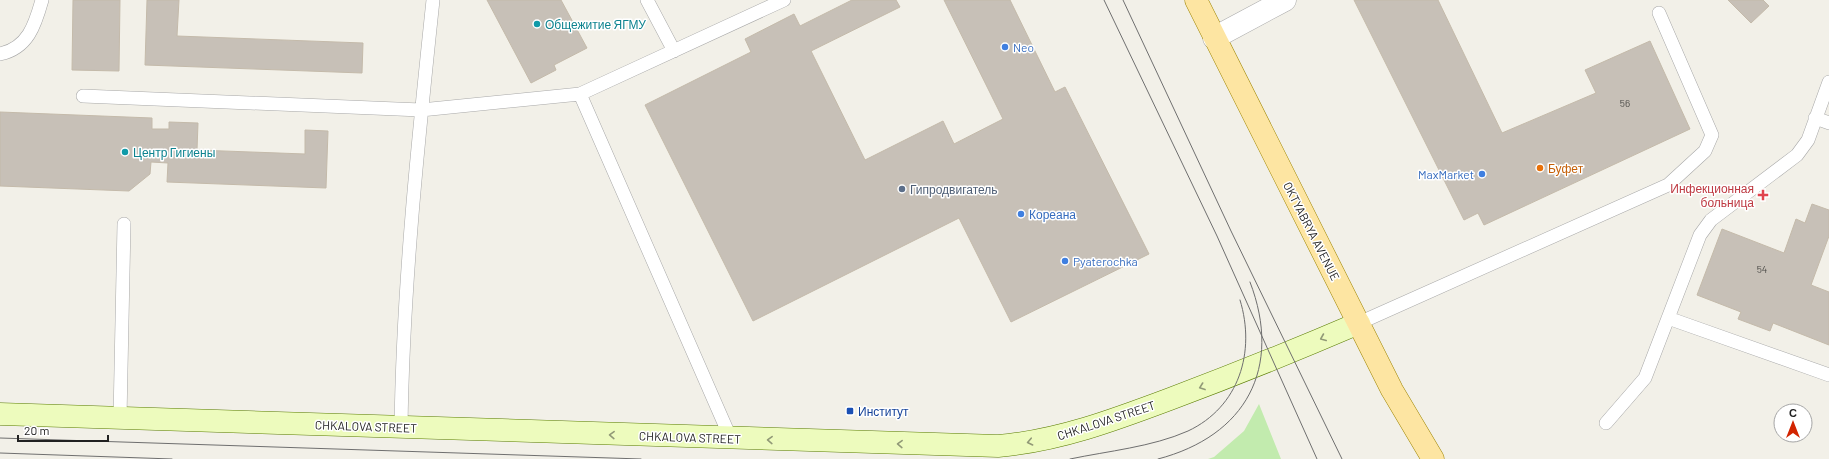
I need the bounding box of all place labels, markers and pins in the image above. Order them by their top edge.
place label: Общежитие ЯГМУ [545,17,646,32]
marker: Общежитие ЯГМУ [532,19,542,29]
place label: Neo [1013,40,1034,54]
marker: Neo [1000,42,1010,52]
place label: Центр Гигиены [133,145,215,160]
marker: Центр Гигиены [120,147,130,157]
place label: Буфет [1548,161,1584,176]
marker: Буфет [1535,163,1545,173]
place label: MaxMarket [1418,167,1474,181]
marker: MaxMarket [1477,169,1487,179]
place label: Инфекционная больница [1670,181,1754,210]
place label: Гипродвигатель [910,182,998,197]
marker: Гипродвигатель [897,184,907,194]
marker: Инфекционная больница [1757,189,1769,201]
place label: Кореана [1029,207,1076,222]
marker: Кореана [1016,209,1026,219]
place label: Pyaterochka [1073,254,1138,268]
marker: Pyaterochka [1060,256,1070,266]
place label: Институт [858,404,909,419]
marker: Институт [845,406,855,416]

